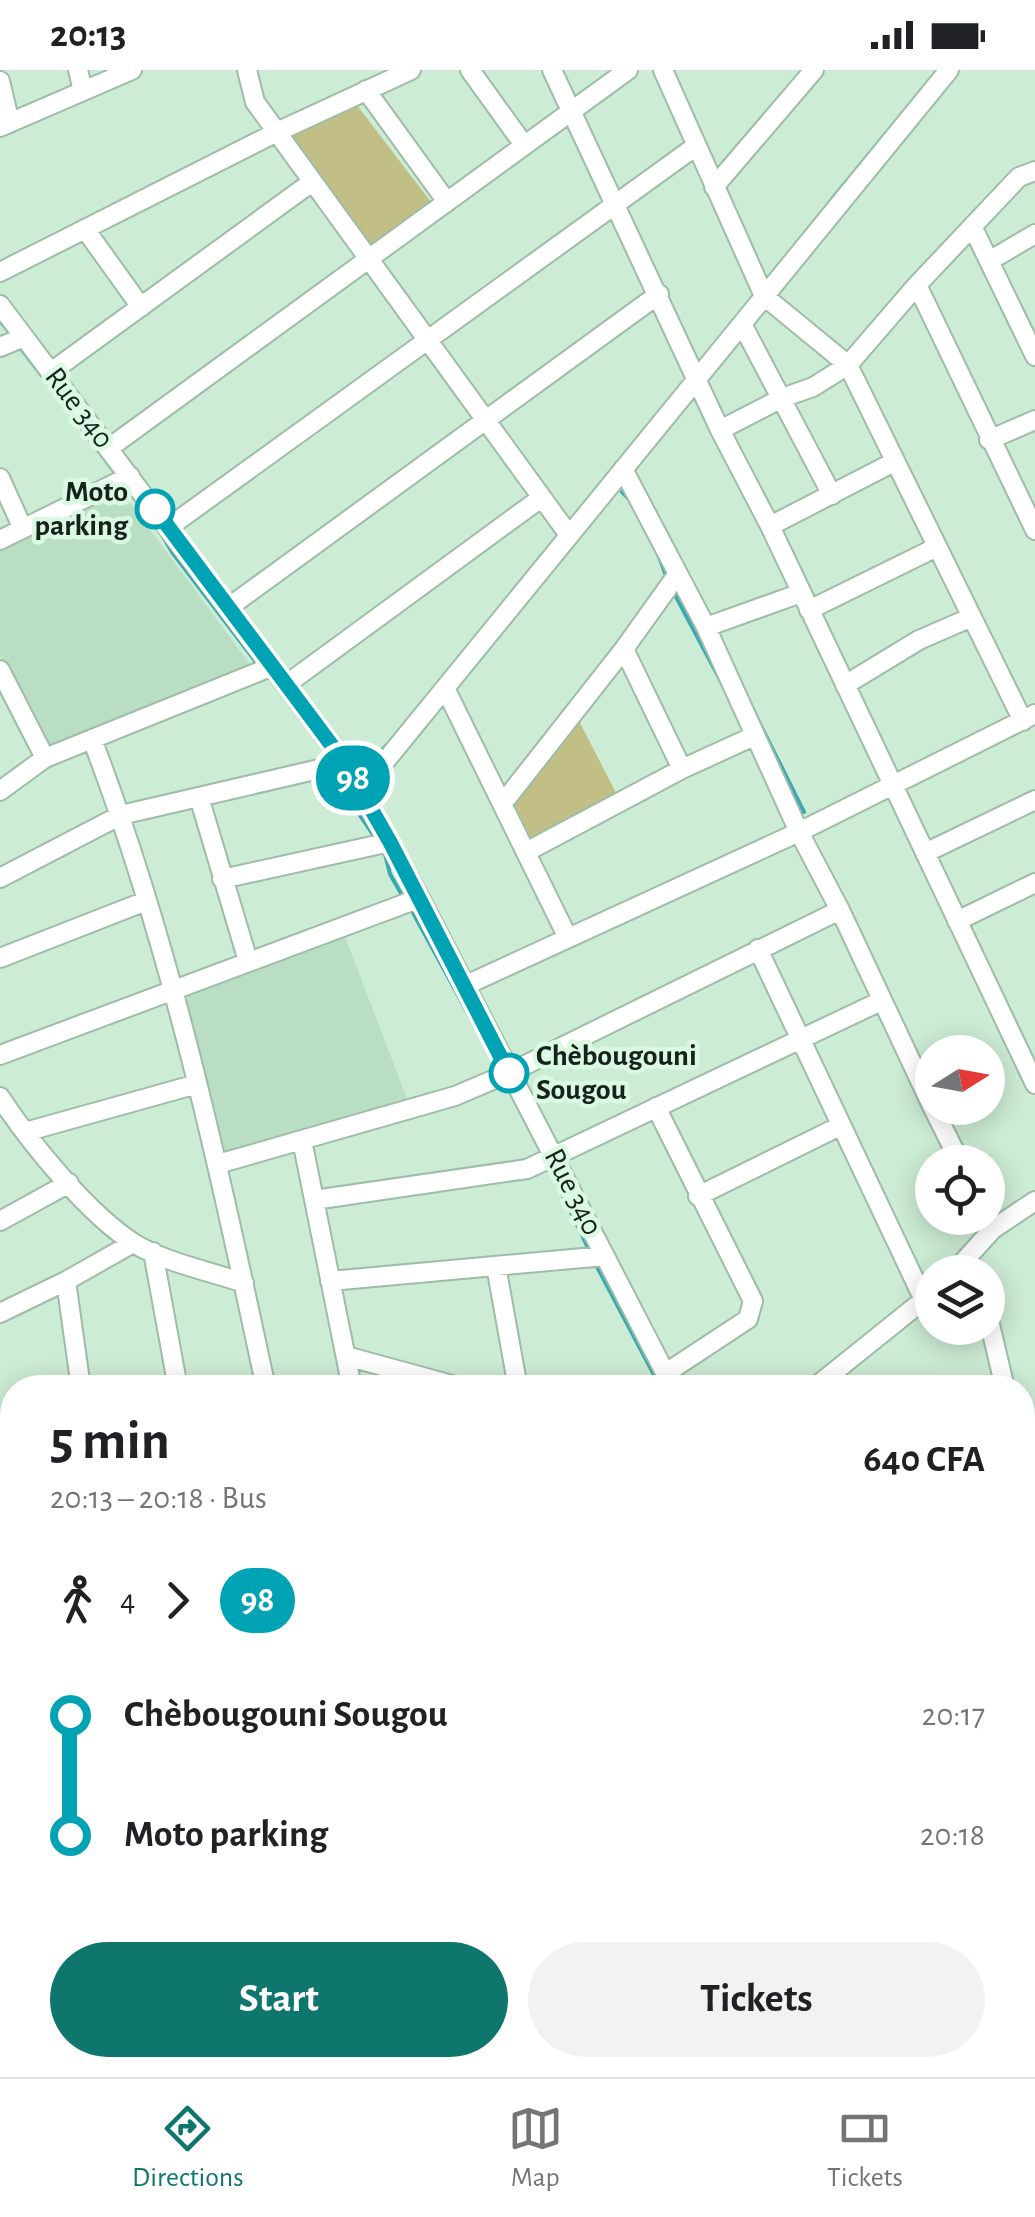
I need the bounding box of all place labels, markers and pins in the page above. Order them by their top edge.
place label: Moto parking [34,477,129,541]
marker: Moto parking [136,490,174,528]
place label: Chèbougouni Sougou [536,1041,697,1105]
marker: Chèbougouni Sougou [490,1054,528,1092]

